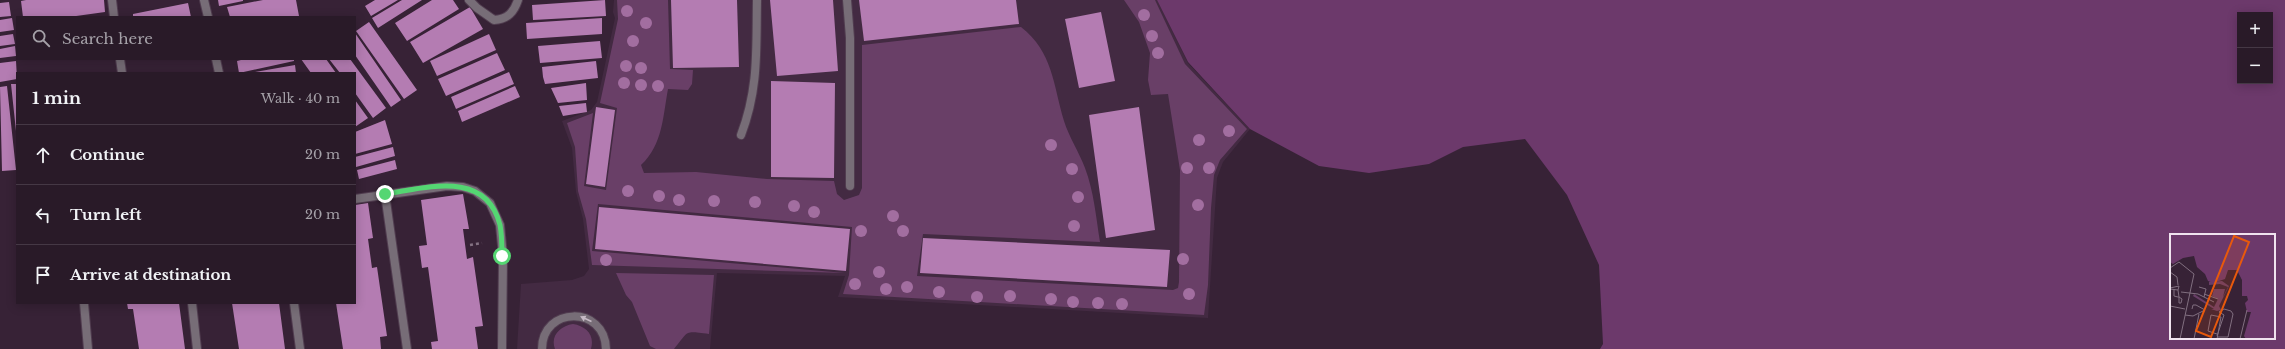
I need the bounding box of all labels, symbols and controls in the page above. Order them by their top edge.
map controls [2237,12,2273,84]
button: + [2237,12,2273,48]
search box [16,16,356,60]
icon: search [30,27,52,49]
text: Search here [62,29,153,48]
button: − [2237,48,2273,84]
text: 1 min [32,88,81,109]
text: Walk · 40 m [261,90,340,107]
icon: ahead [32,144,54,166]
text: Continue [70,145,145,164]
text: 20 m [305,146,340,163]
route end [376,185,394,203]
icon: left [32,204,54,226]
text: Turn left [70,205,141,224]
text: 20 m [305,206,340,223]
inset map [2170,234,2275,339]
route start [493,247,511,265]
icon: arrive [32,264,54,286]
text: Arrive at destination [70,265,231,284]
one-way arrow [580,316,592,322]

